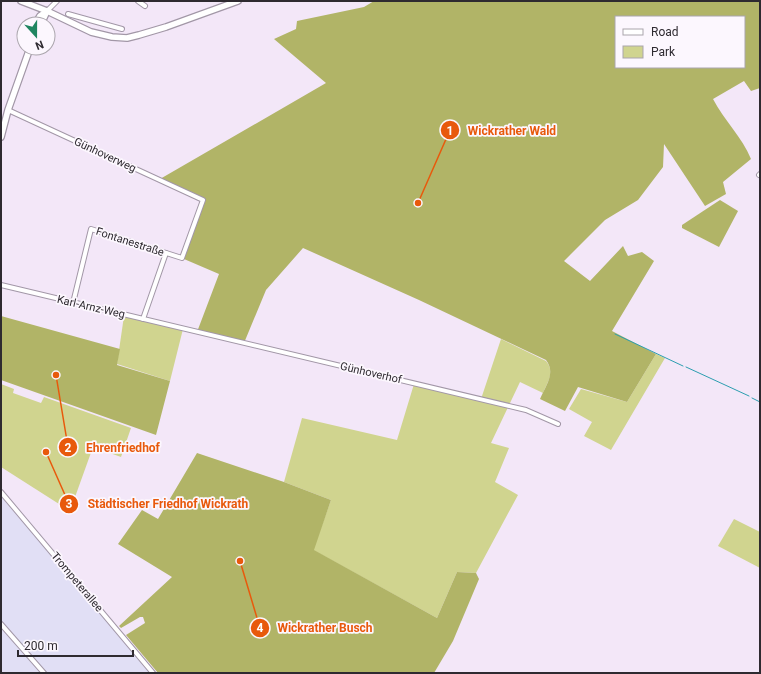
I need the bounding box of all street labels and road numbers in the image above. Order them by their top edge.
street label: Günhoverweg [72,135,138,175]
street label: Fontanestraße [94,225,166,259]
street label: Karl-Arnz-Weg [56,293,126,321]
street label: Günhoverhof [339,360,403,386]
street label: Trompeterallee [48,550,106,615]

